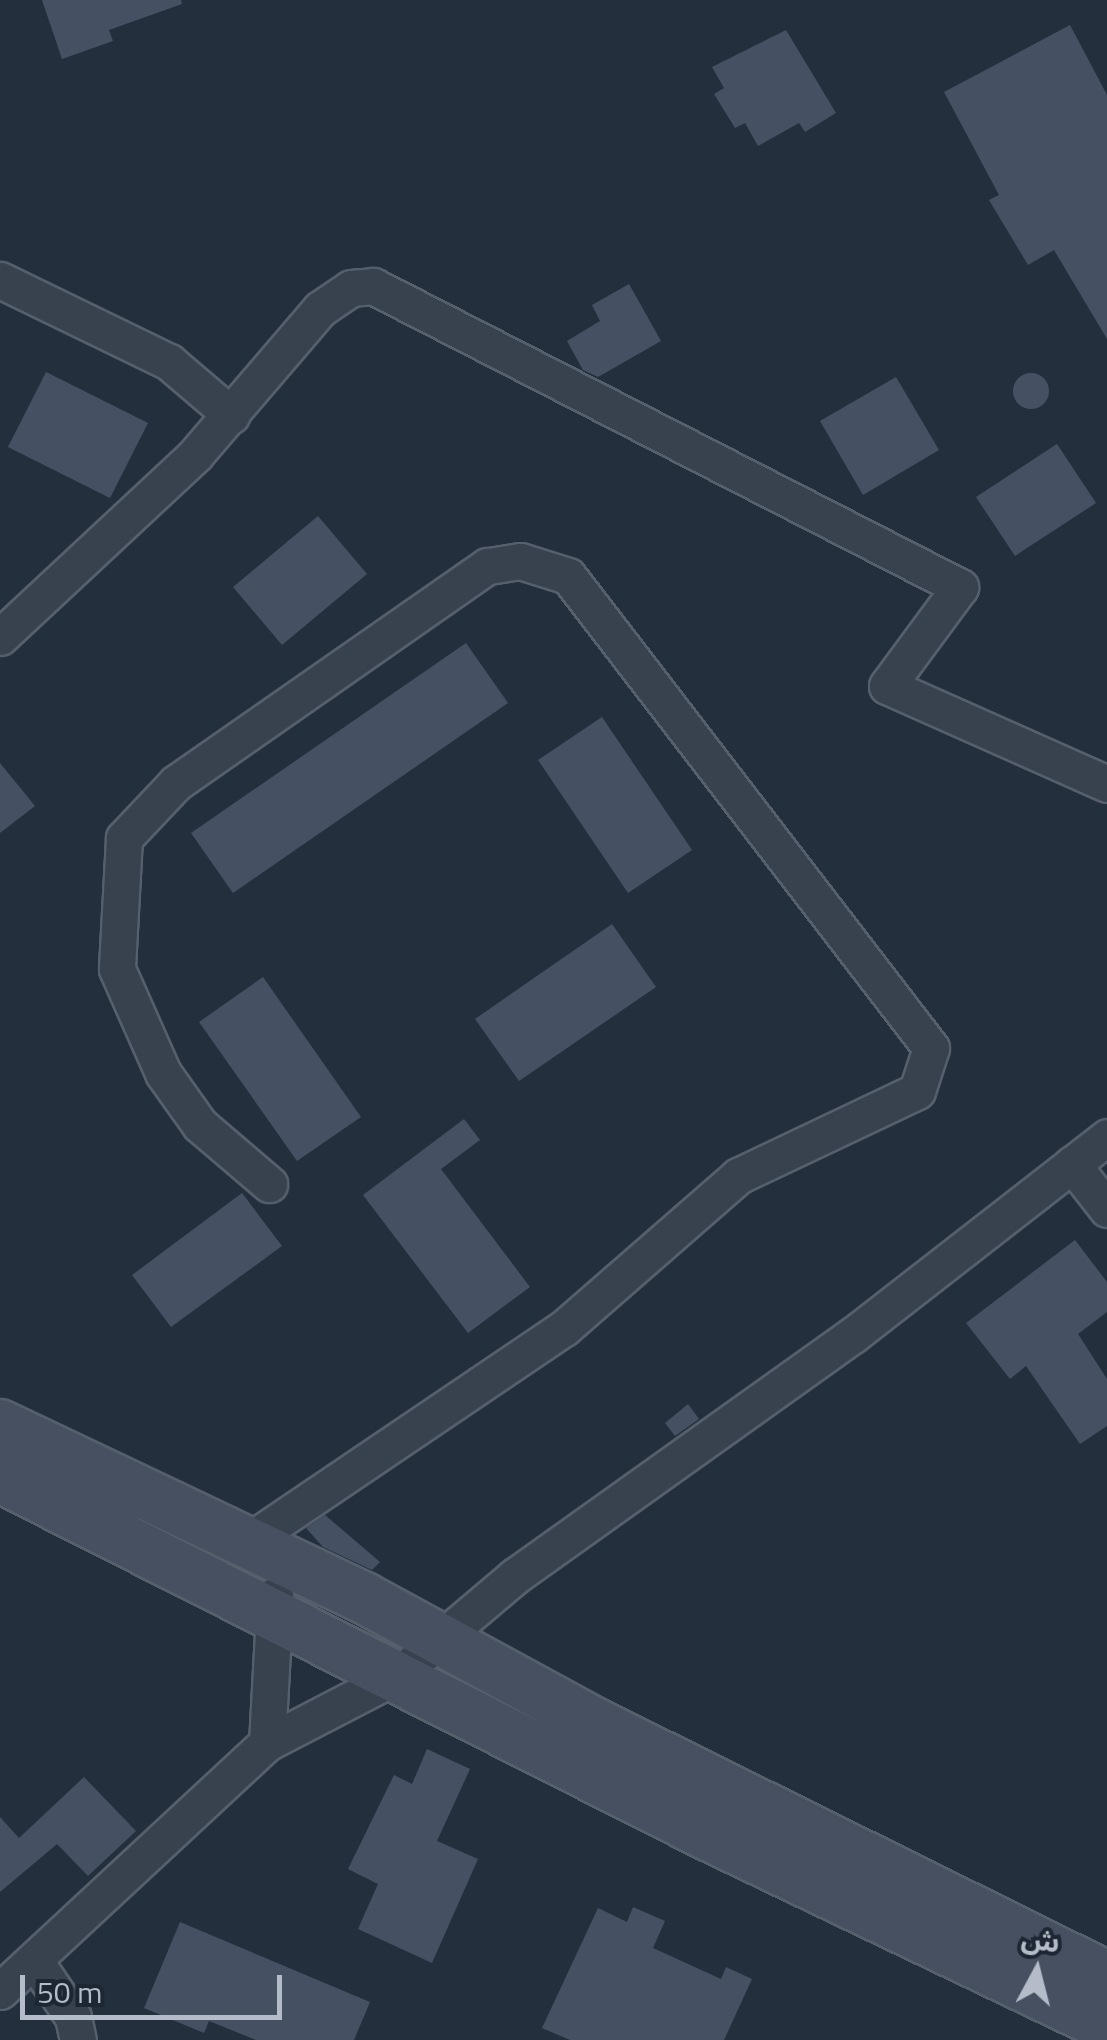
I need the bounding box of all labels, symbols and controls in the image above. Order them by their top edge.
text: ش [1019,1916,1062,1963]
north arrow [987,1920,1087,2020]
scale bar [25,1955,288,2017]
text: 50 m [37,1969,102,2015]

